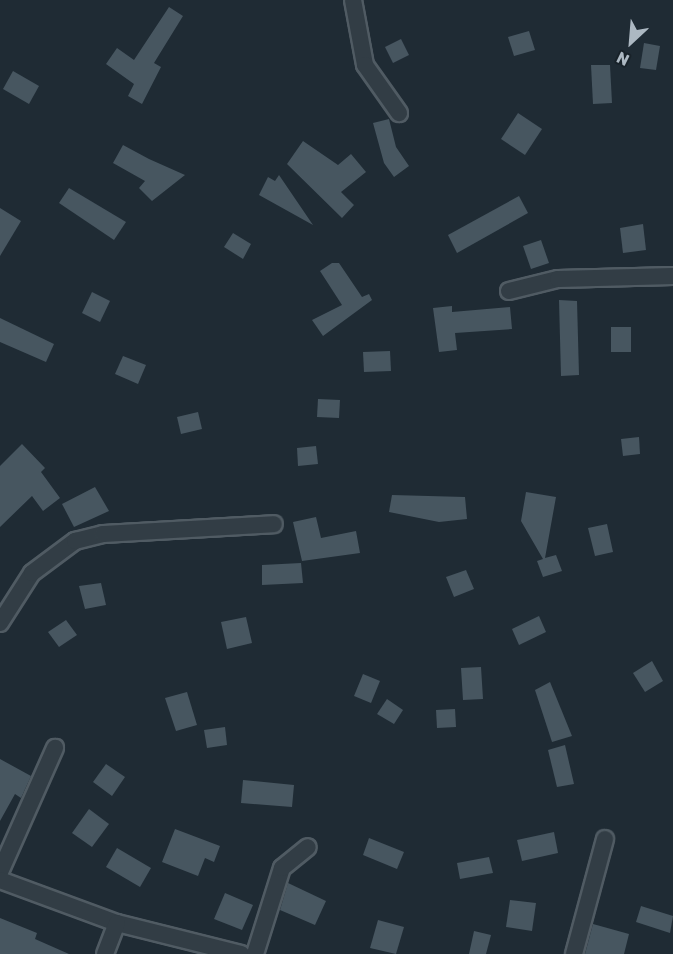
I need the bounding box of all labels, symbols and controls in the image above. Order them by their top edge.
north arrow [601,12,661,72]
text: N [614,48,632,70]

